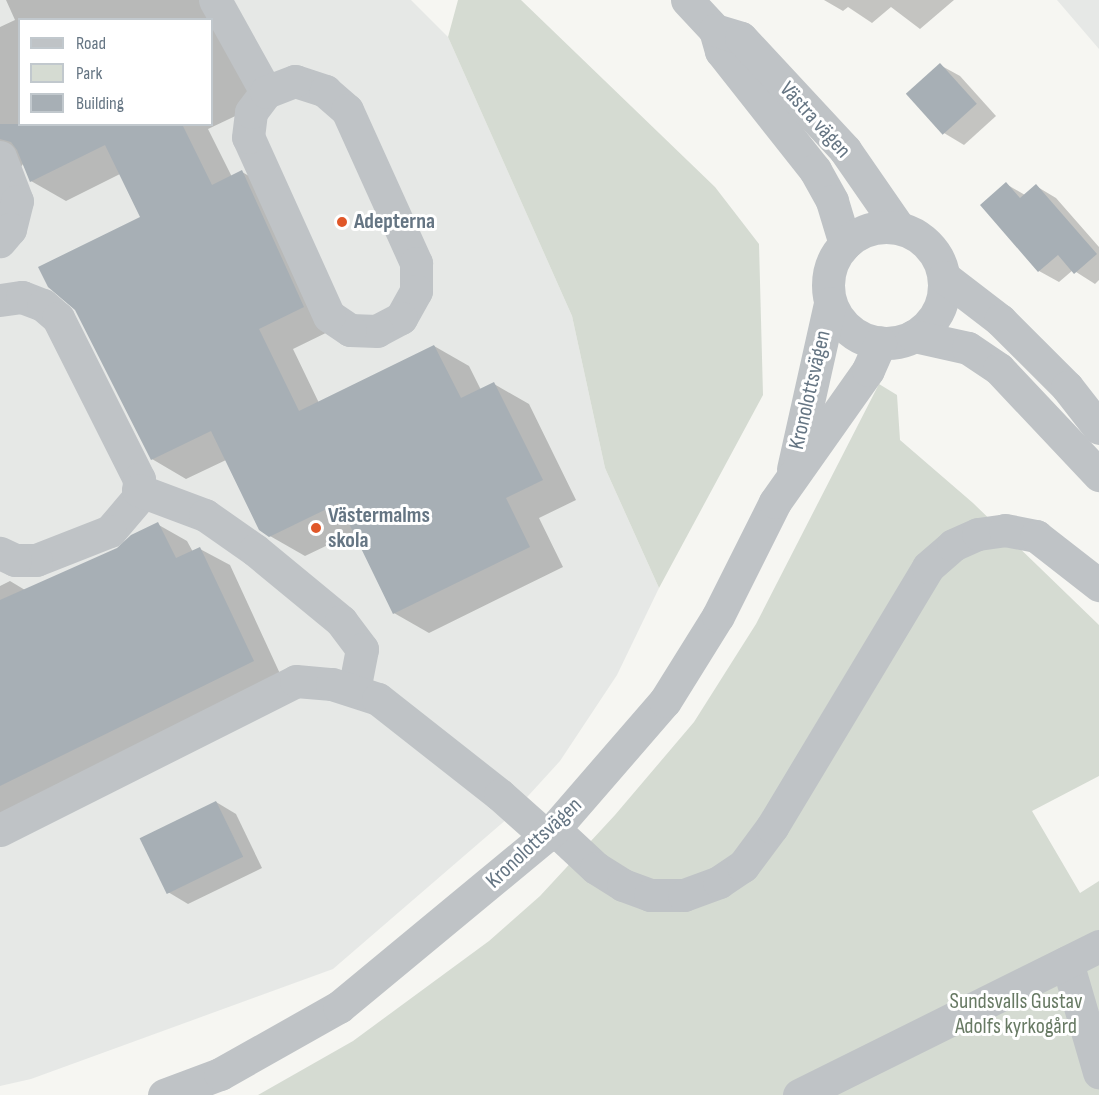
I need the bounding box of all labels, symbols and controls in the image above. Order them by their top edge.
legend [18,18,213,126]
text: Road [76,33,106,54]
text: Park [76,63,102,84]
street label: Västra vägen [774,76,856,164]
text: Building [76,93,124,114]
place label: Adepterna [354,209,435,235]
marker: Adepterna [335,215,349,229]
street label: Kronolottsvägen [783,328,837,452]
place label: Västermalms skola [328,502,430,554]
marker: Västermalms skola [309,521,323,535]
street label: Kronolottsvägen [481,792,587,894]
park label: Sundsvalls Gustav Adolfs kyrkogård [950,988,1082,1040]

